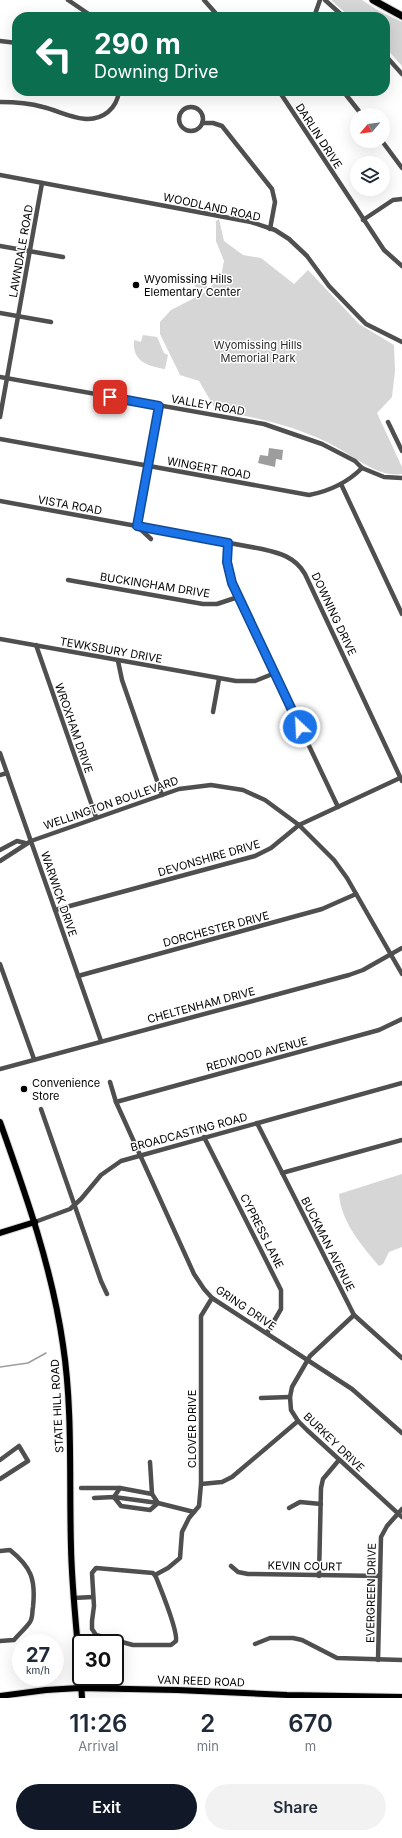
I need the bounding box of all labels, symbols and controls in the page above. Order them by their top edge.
text: 290 m [94,27,181,61]
icon: left [28,28,80,80]
text: Downing Drive [94,61,219,82]
street label: DARLIN DRIVE [293,101,345,171]
north arrow [350,108,390,148]
map controls [350,108,390,196]
button: layers [350,156,390,196]
street label: WOODLAND ROAD [162,190,262,224]
street label: LAWNDALE ROAD [6,203,36,299]
place label: Wyomissing Hills Elementary Center [144,272,241,299]
marker: Wyomissing Hills Elementary Center [131,280,141,290]
park label: Wyomissing Hills Memorial Park [214,338,302,365]
pin [93,380,127,414]
icon: arrive [99,386,121,408]
street label: VALLEY ROAD [170,392,246,418]
street label: WINGERT ROAD [166,454,252,482]
street label: VISTA ROAD [37,492,103,518]
street label: BUCKINGHAM DRIVE [99,569,211,601]
street label: DOWNING DRIVE [309,570,359,658]
street label: TEWKSBURY DRIVE [59,634,163,666]
street label: WROXHAM DRIVE [52,681,96,775]
position arrow [279,706,321,748]
street label: WELLINGTON BOULEVARD [42,773,180,833]
street label: DEVONSHIRE DRIVE [156,837,262,879]
street label: WARWICK DRIVE [38,849,80,939]
street label: DORCHESTER DRIVE [161,908,271,950]
street label: CHELTENHAM DRIVE [146,984,256,1026]
street label: REDWOOD AVENUE [205,1034,309,1074]
place label: Convenience Store [32,1076,100,1103]
marker: Convenience Store [19,1084,29,1094]
street label: BROADCASTING ROAD [129,1110,249,1154]
street label: CYPRESS LANE [237,1191,287,1271]
street label: BUCKMAN AVENUE [298,1195,358,1293]
street label: GRING DRIVE [213,1283,279,1333]
street label: STATE HILL ROAD [48,1359,66,1453]
street label: CLOVER DRIVE [185,1390,199,1468]
street label: BURKEY DRIVE [301,1409,367,1475]
street label: EVERGREEN DRIVE [363,1543,379,1643]
street label: KEVIN COURT [268,1558,342,1574]
speed limit sign: 30 [72,1634,124,1686]
text: 27 [26,1643,50,1667]
text: km/h [26,1664,50,1676]
street label: VAN REED ROAD [157,1672,245,1690]
text: 11:26 [69,1709,127,1738]
text: 2 [200,1709,215,1738]
text: 670 [288,1709,333,1738]
text: Arrival [78,1738,118,1754]
text: min [197,1738,219,1754]
text: m [305,1738,316,1754]
button: Exit [16,1784,197,1830]
button: Share [205,1784,386,1830]

